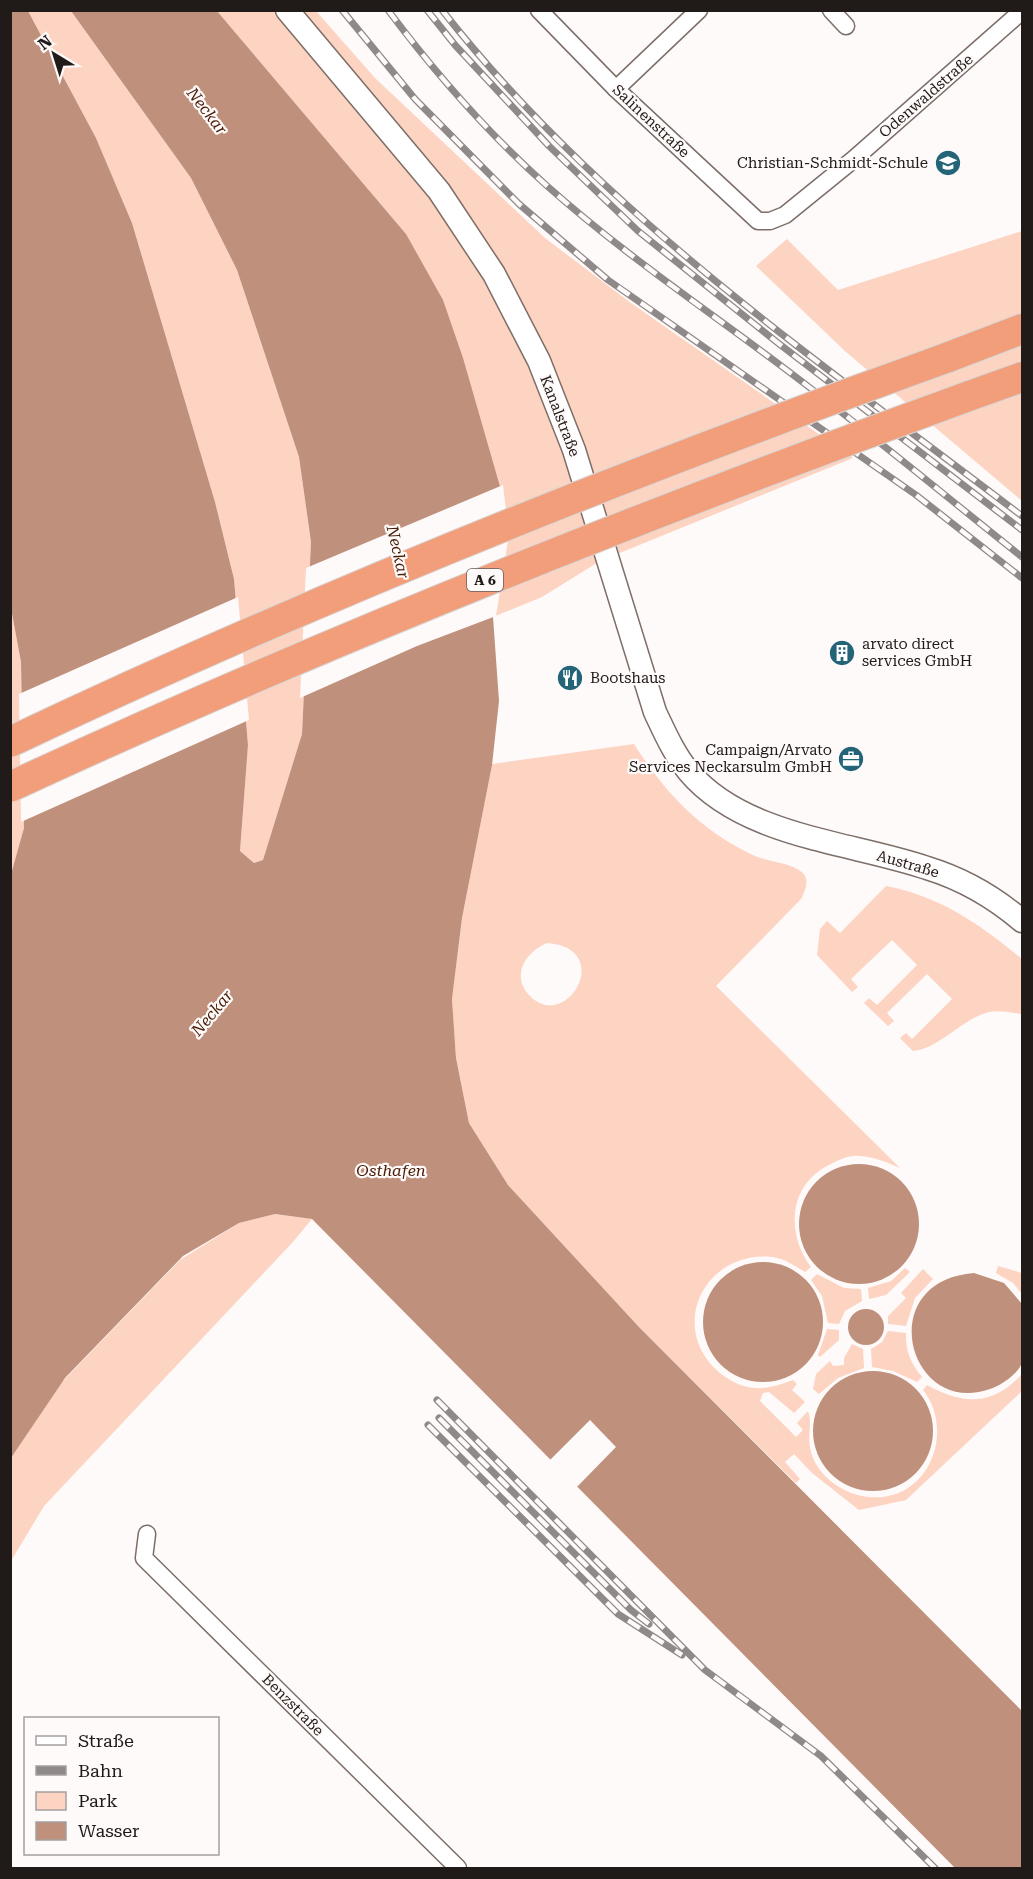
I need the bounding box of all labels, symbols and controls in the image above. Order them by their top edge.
north arrow [24,24,84,84]
text: N [34,31,56,54]
street label: Odenwaldstraße [875,50,977,142]
street label: Salinenstraße [609,81,693,161]
water label: Neckar [182,83,231,138]
school or university icon: Christian-Schmidt-Schule [933,148,963,178]
place label: Christian-Schmidt-Schule [737,154,928,172]
street label: Kanalstraße [536,373,584,459]
water label: Neckar [382,523,413,581]
road number: A 6 [467,569,503,591]
place label: arvato direct services GmbH [862,635,972,670]
building icon: arvato direct services GmbH [827,638,857,668]
restaurant icon: Bootshaus [555,663,585,693]
place label: Bootshaus [590,669,665,687]
place label: Campaign/Arvato Services Neckarsulm GmbH [629,741,832,776]
office icon: Campaign/Arvato Services Neckarsulm GmbH [836,744,866,774]
street label: Austraße [875,847,941,881]
water label: Neckar [187,986,237,1041]
water label: Osthafen [356,1161,426,1180]
street label: Benzstraße [258,1670,328,1740]
legend [24,1717,219,1855]
text: Straße [78,1730,134,1751]
text: Bahn [78,1760,123,1781]
text: Park [78,1790,118,1811]
text: Wasser [78,1820,139,1841]

